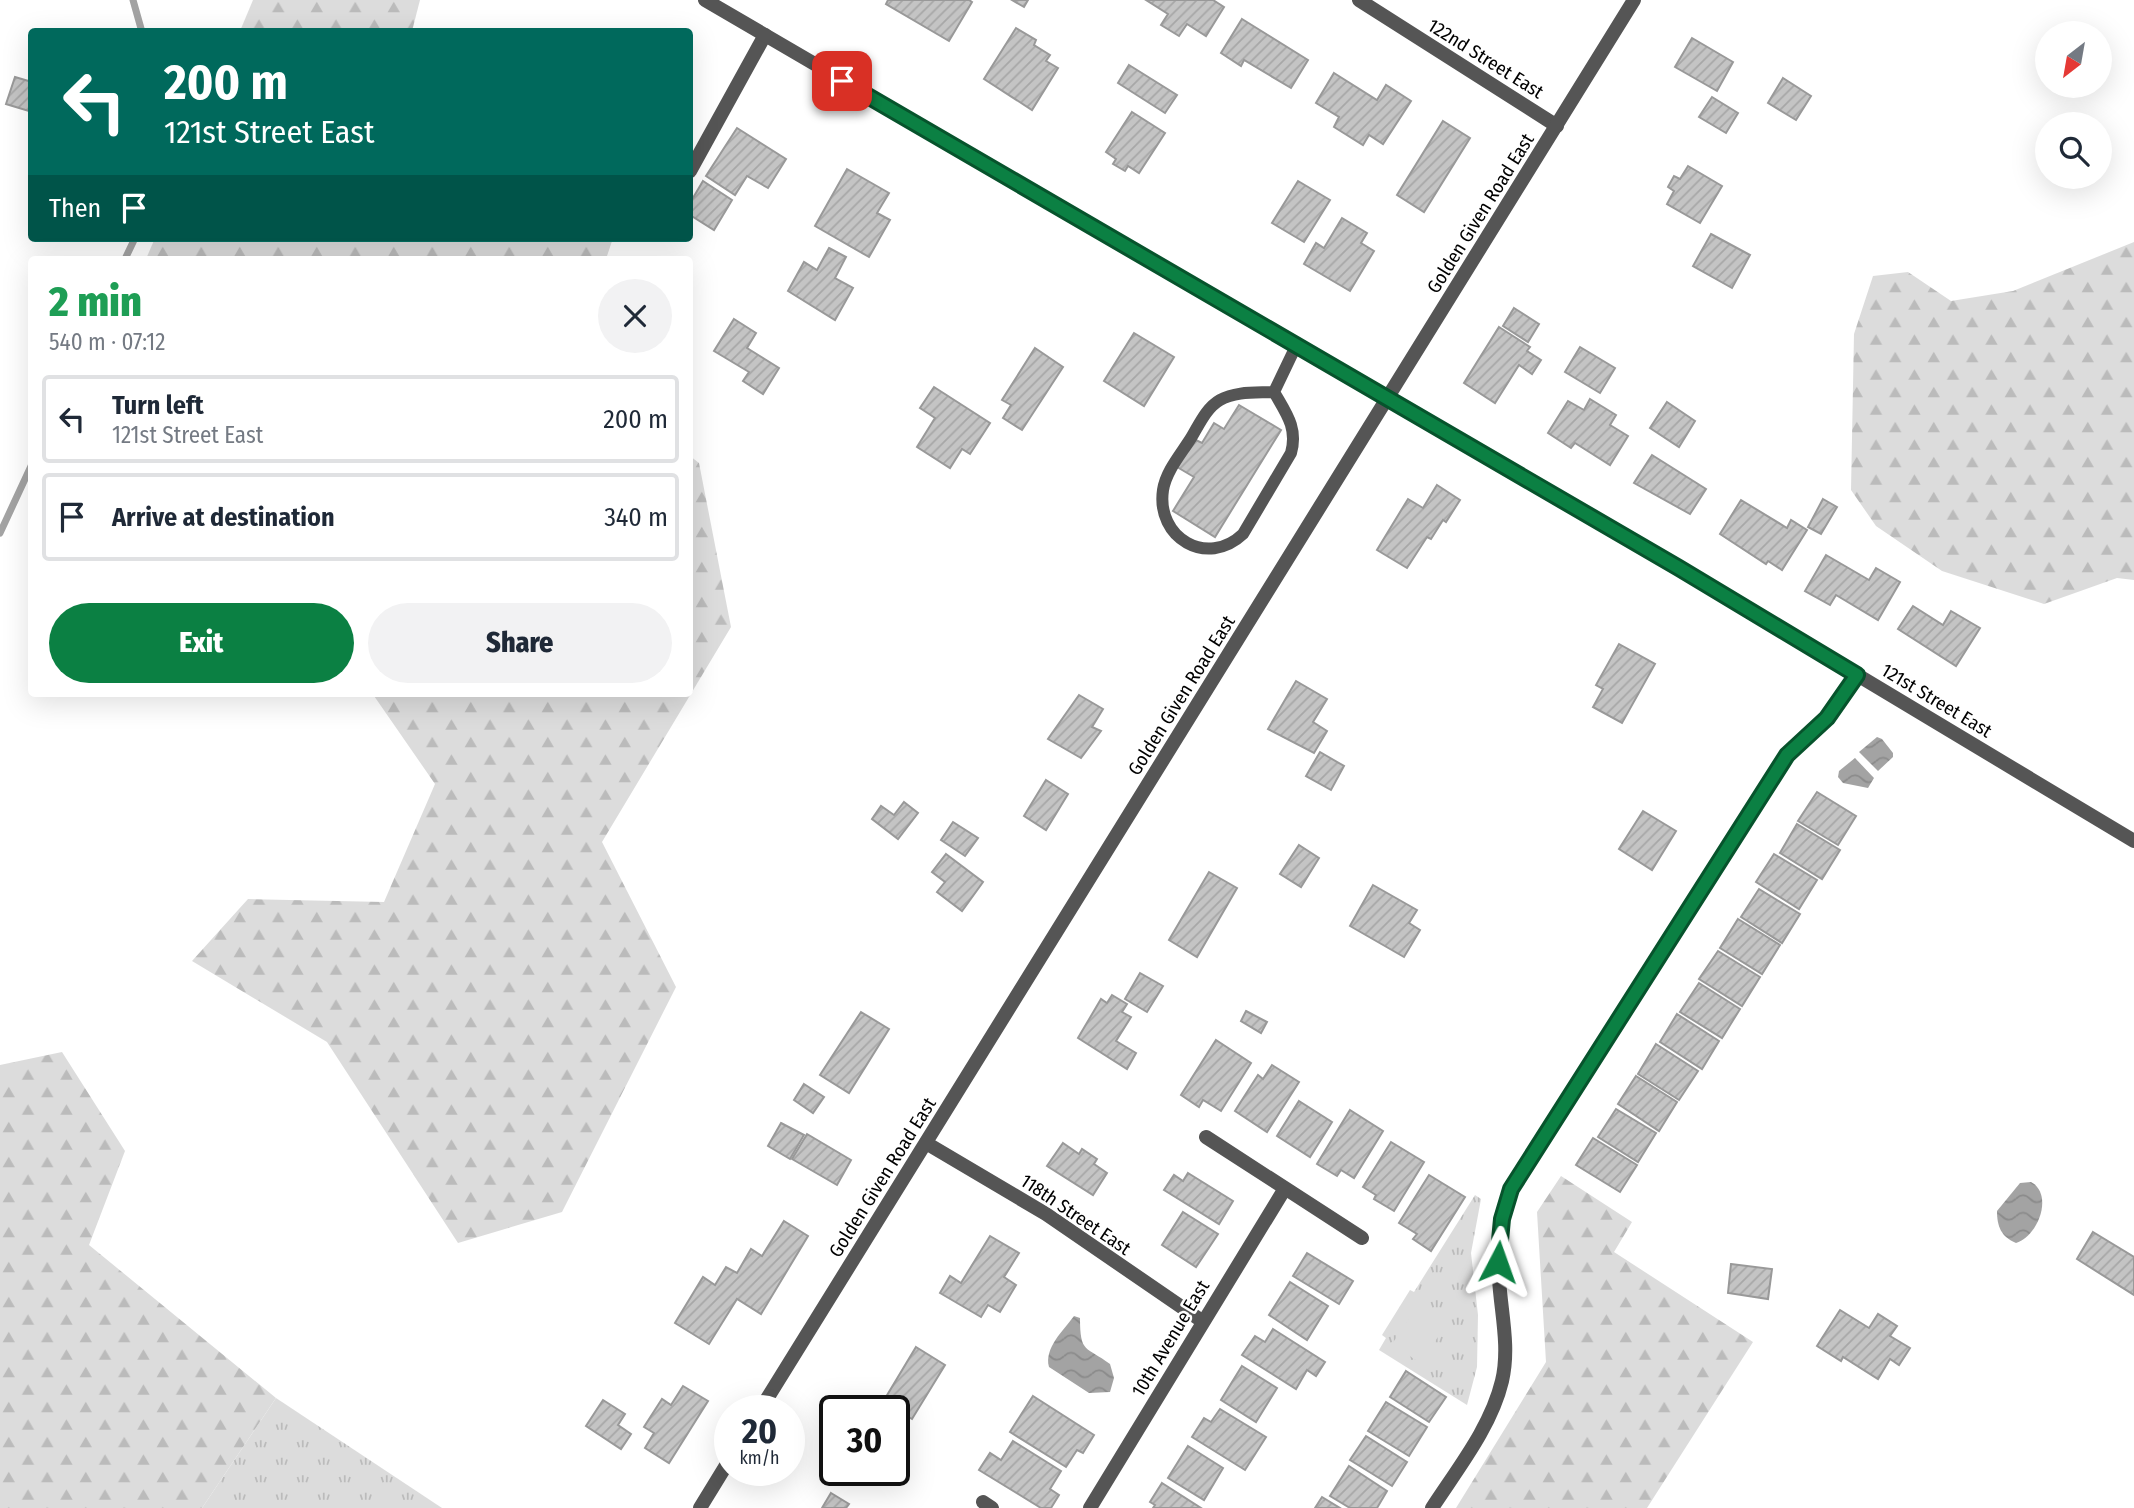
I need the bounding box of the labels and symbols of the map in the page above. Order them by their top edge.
street label: 122nd Street East [1424,14,1549,104]
north arrow [2035,21,2112,98]
pin [812,51,872,111]
street label: Golden Given Road East [1422,129,1539,297]
street label: Golden Given Road East [1123,611,1240,779]
street label: 121st Street East [1877,658,1997,743]
street label: Golden Given Road East [824,1093,941,1261]
street label: 118th Street East [1016,1169,1136,1260]
position arrow [1461,1225,1535,1299]
street label: 10th Avenue East [1127,1275,1215,1401]
speed limit sign: 30 [819,1395,910,1486]

